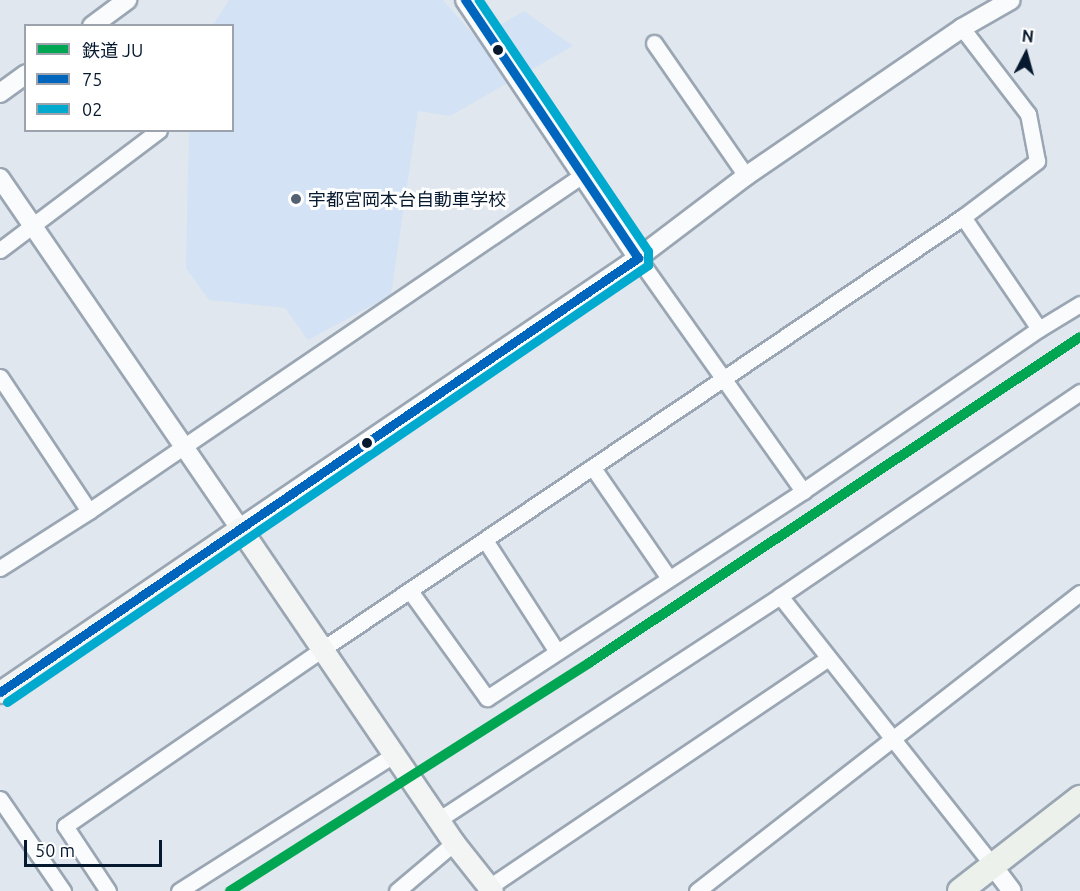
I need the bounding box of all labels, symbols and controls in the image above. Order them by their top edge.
legend [24,24,234,132]
north arrow [996,24,1056,84]
text: N [1021,27,1035,46]
text: 鉄道 JU [82,40,143,60]
unlabelled marker [492,44,504,56]
text: 75 [82,69,102,89]
text: 02 [82,99,102,119]
place label: 宇都宮岡本台自動車学校 [308,188,506,210]
marker: 宇都宮岡本台自動車学校 [289,192,303,206]
unlabelled marker [361,437,373,449]
scale bar [27,828,165,866]
text: 50 m [35,840,75,860]

